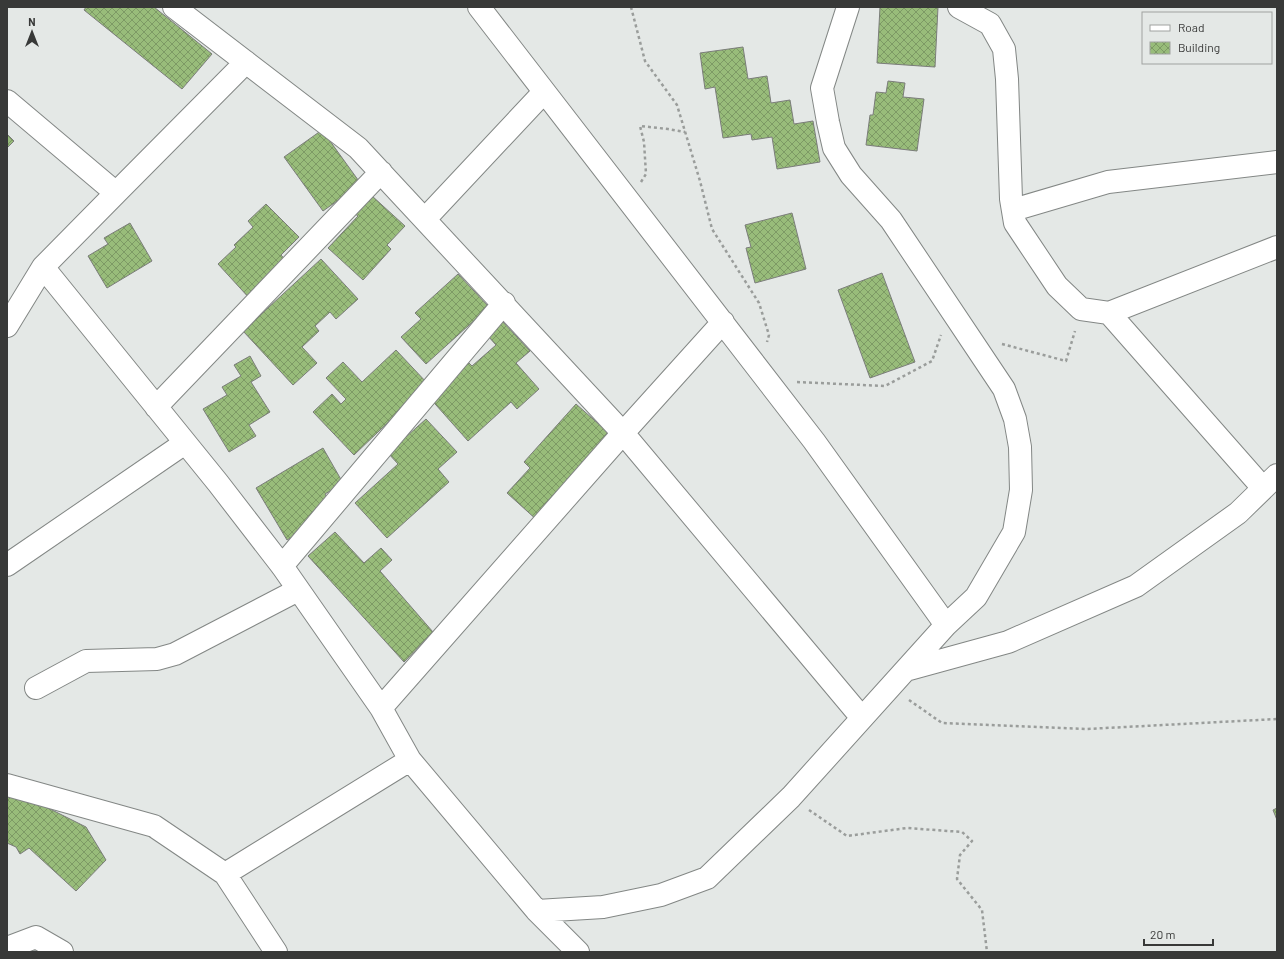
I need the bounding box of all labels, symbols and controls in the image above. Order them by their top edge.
north arrow [12,12,52,52]
legend [1142,12,1272,64]
text: N [28,15,36,28]
text: Road [1178,20,1205,34]
text: Building [1178,40,1220,54]
scale bar [1144,921,1213,947]
text: 20 m [1150,927,1176,941]

